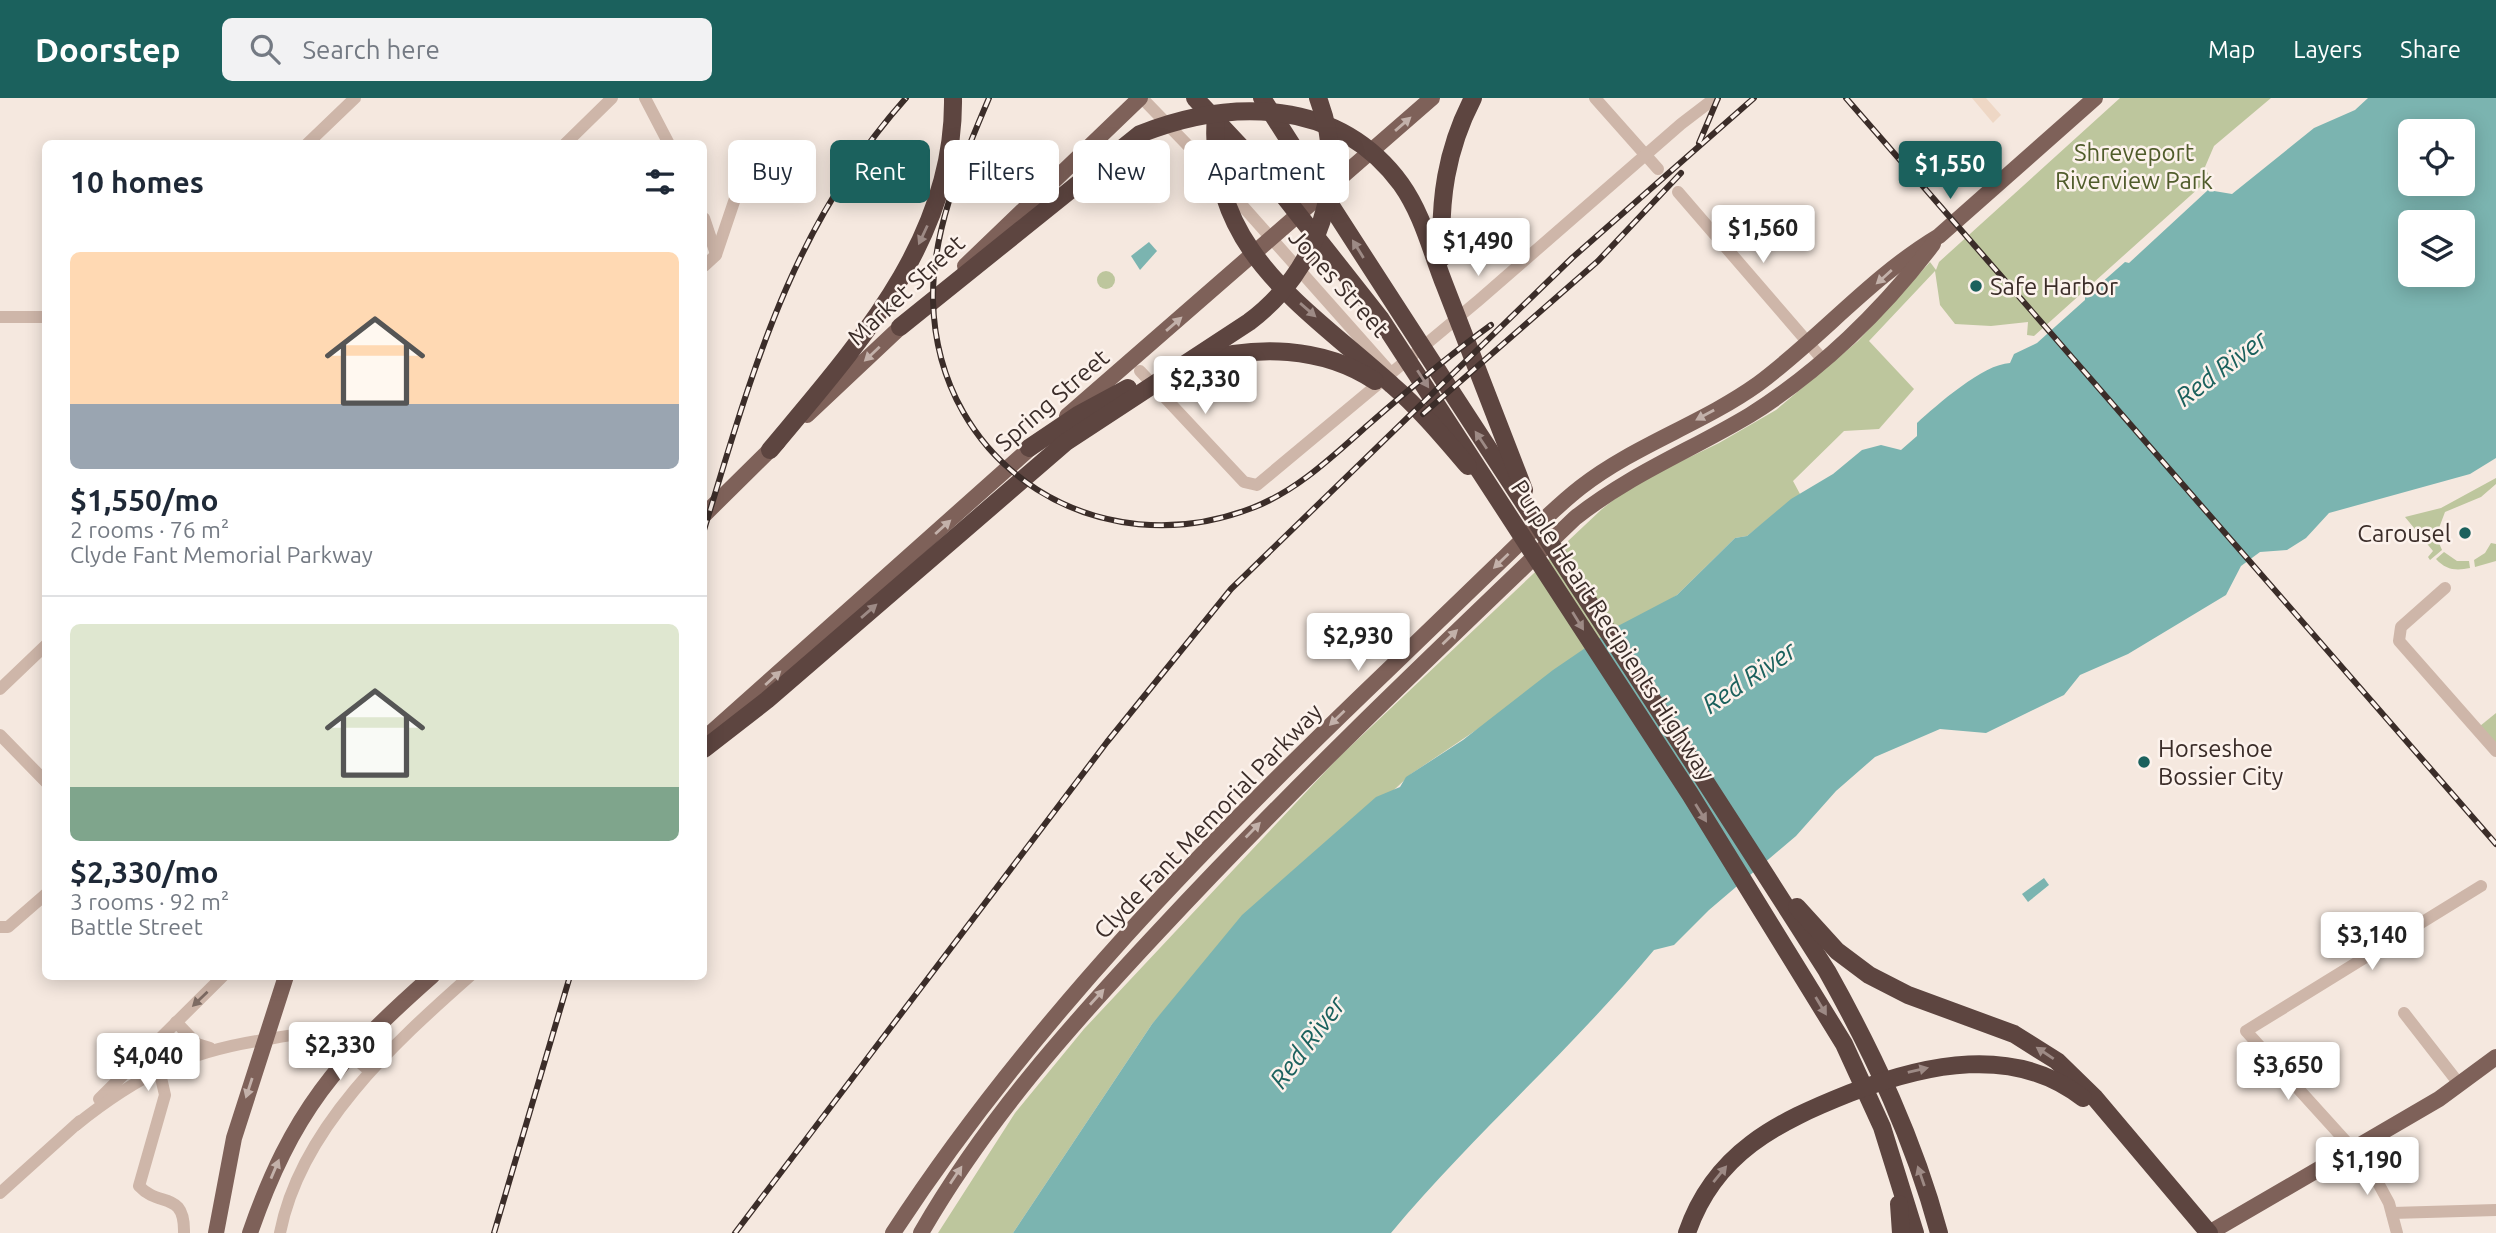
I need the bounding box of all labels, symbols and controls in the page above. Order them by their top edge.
search box [222,18,712,81]
icon: search [246,30,284,68]
text: Doorstep [35,31,180,68]
text: Search here [302,35,440,64]
text: Map [2208,36,2255,63]
text: Layers [2293,36,2362,63]
text: Share [2400,36,2461,63]
one-way arrow [1394,116,1412,132]
map controls [2398,119,2475,287]
button: locate [2398,119,2475,196]
park label: Shreveport Riverview Park [2055,139,2213,194]
chip: Buy [728,140,816,203]
chip: Rent [830,140,930,203]
chip: Filters [944,140,1059,203]
chip: New [1073,140,1170,203]
chip: Apartment [1184,140,1349,203]
pin: $1,550 [1893,141,2007,201]
text: $1,550 [1915,151,1985,176]
icon: filters [641,163,679,201]
text: 10 homes [70,165,204,199]
pin: $1,560 [1706,206,1820,265]
button: layers [2398,210,2475,287]
text: $1,560 [1728,215,1798,240]
pin: $1,490 [1421,218,1535,278]
street label: Jones Street [1284,224,1395,343]
one-way arrow [917,225,929,245]
text: $1,490 [1443,228,1513,253]
street label: Market Street [842,229,970,351]
one-way arrow [1351,239,1364,258]
one-way arrow [1875,269,1893,285]
place label: Safe Harbor [1990,273,2118,300]
marker: Safe Harbor [1968,278,1984,294]
icon: home [312,298,438,424]
one-way arrow [1299,302,1317,318]
one-way arrow [1165,316,1183,332]
water label: Red River [2170,324,2273,412]
street label: Spring Street [990,343,1115,457]
one-way arrow [863,346,881,362]
pin: $2,330 [1148,356,1262,416]
text: $2,330 [1170,366,1240,391]
one-way arrow [1416,369,1429,389]
one-way arrow [1695,409,1714,421]
one-way arrow [1475,430,1488,449]
street label: Purple Heart Recipients Highway [1506,475,1721,785]
text: $1,550/mo [70,483,219,517]
text: 2 rooms · 76 m² [70,517,229,542]
one-way arrow [934,519,952,535]
place label: Carousel [2357,520,2451,547]
marker: Carousel [2457,525,2473,541]
text: Clyde Fant Memorial Parkway [70,542,373,567]
one-way arrow [1493,552,1510,568]
one-way arrow [860,604,877,620]
one-way arrow [1571,612,1584,631]
pin: $2,930 [1301,614,1415,673]
text: $2,930 [1323,623,1393,648]
one-way arrow [1442,629,1459,646]
water label: Red River [1697,635,1802,719]
icon: home [312,670,438,796]
one-way arrow [764,670,781,686]
street label: Clyde Fant Memorial Parkway [1089,698,1328,944]
one-way arrow [1329,710,1346,726]
place label: Horseshoe Bossier City [2158,735,2284,790]
marker: Horseshoe Bossier City [2136,754,2152,770]
one-way arrow [1695,803,1708,822]
one-way arrow [1244,822,1261,839]
text: $2,330/mo [70,855,219,889]
text: 3 rooms · 92 m² [70,889,229,914]
pin: $3,140 [2315,912,2429,972]
text: Battle Street [70,914,203,939]
text: $3,140 [2337,922,2407,947]
one-way arrow [1089,989,1105,1006]
water label: Red River [1263,990,1351,1093]
one-way arrow [191,991,208,1008]
one-way arrow [1815,997,1827,1016]
pin: $2,330 [283,1023,397,1082]
text: $2,330 [305,1032,375,1057]
pin: $4,040 [91,1034,205,1093]
pin: $3,650 [2231,1042,2345,1102]
text: $4,040 [113,1043,183,1068]
one-way arrow [2036,1046,2054,1060]
text: $3,650 [2253,1052,2323,1077]
one-way arrow [1907,1065,1929,1076]
one-way arrow [243,1078,254,1099]
pin: $1,190 [2310,1138,2424,1197]
text: $1,190 [2332,1147,2402,1172]
one-way arrow [269,1158,280,1179]
one-way arrow [949,1165,962,1184]
one-way arrow [1713,1166,1728,1184]
one-way arrow [1915,1166,1926,1187]

